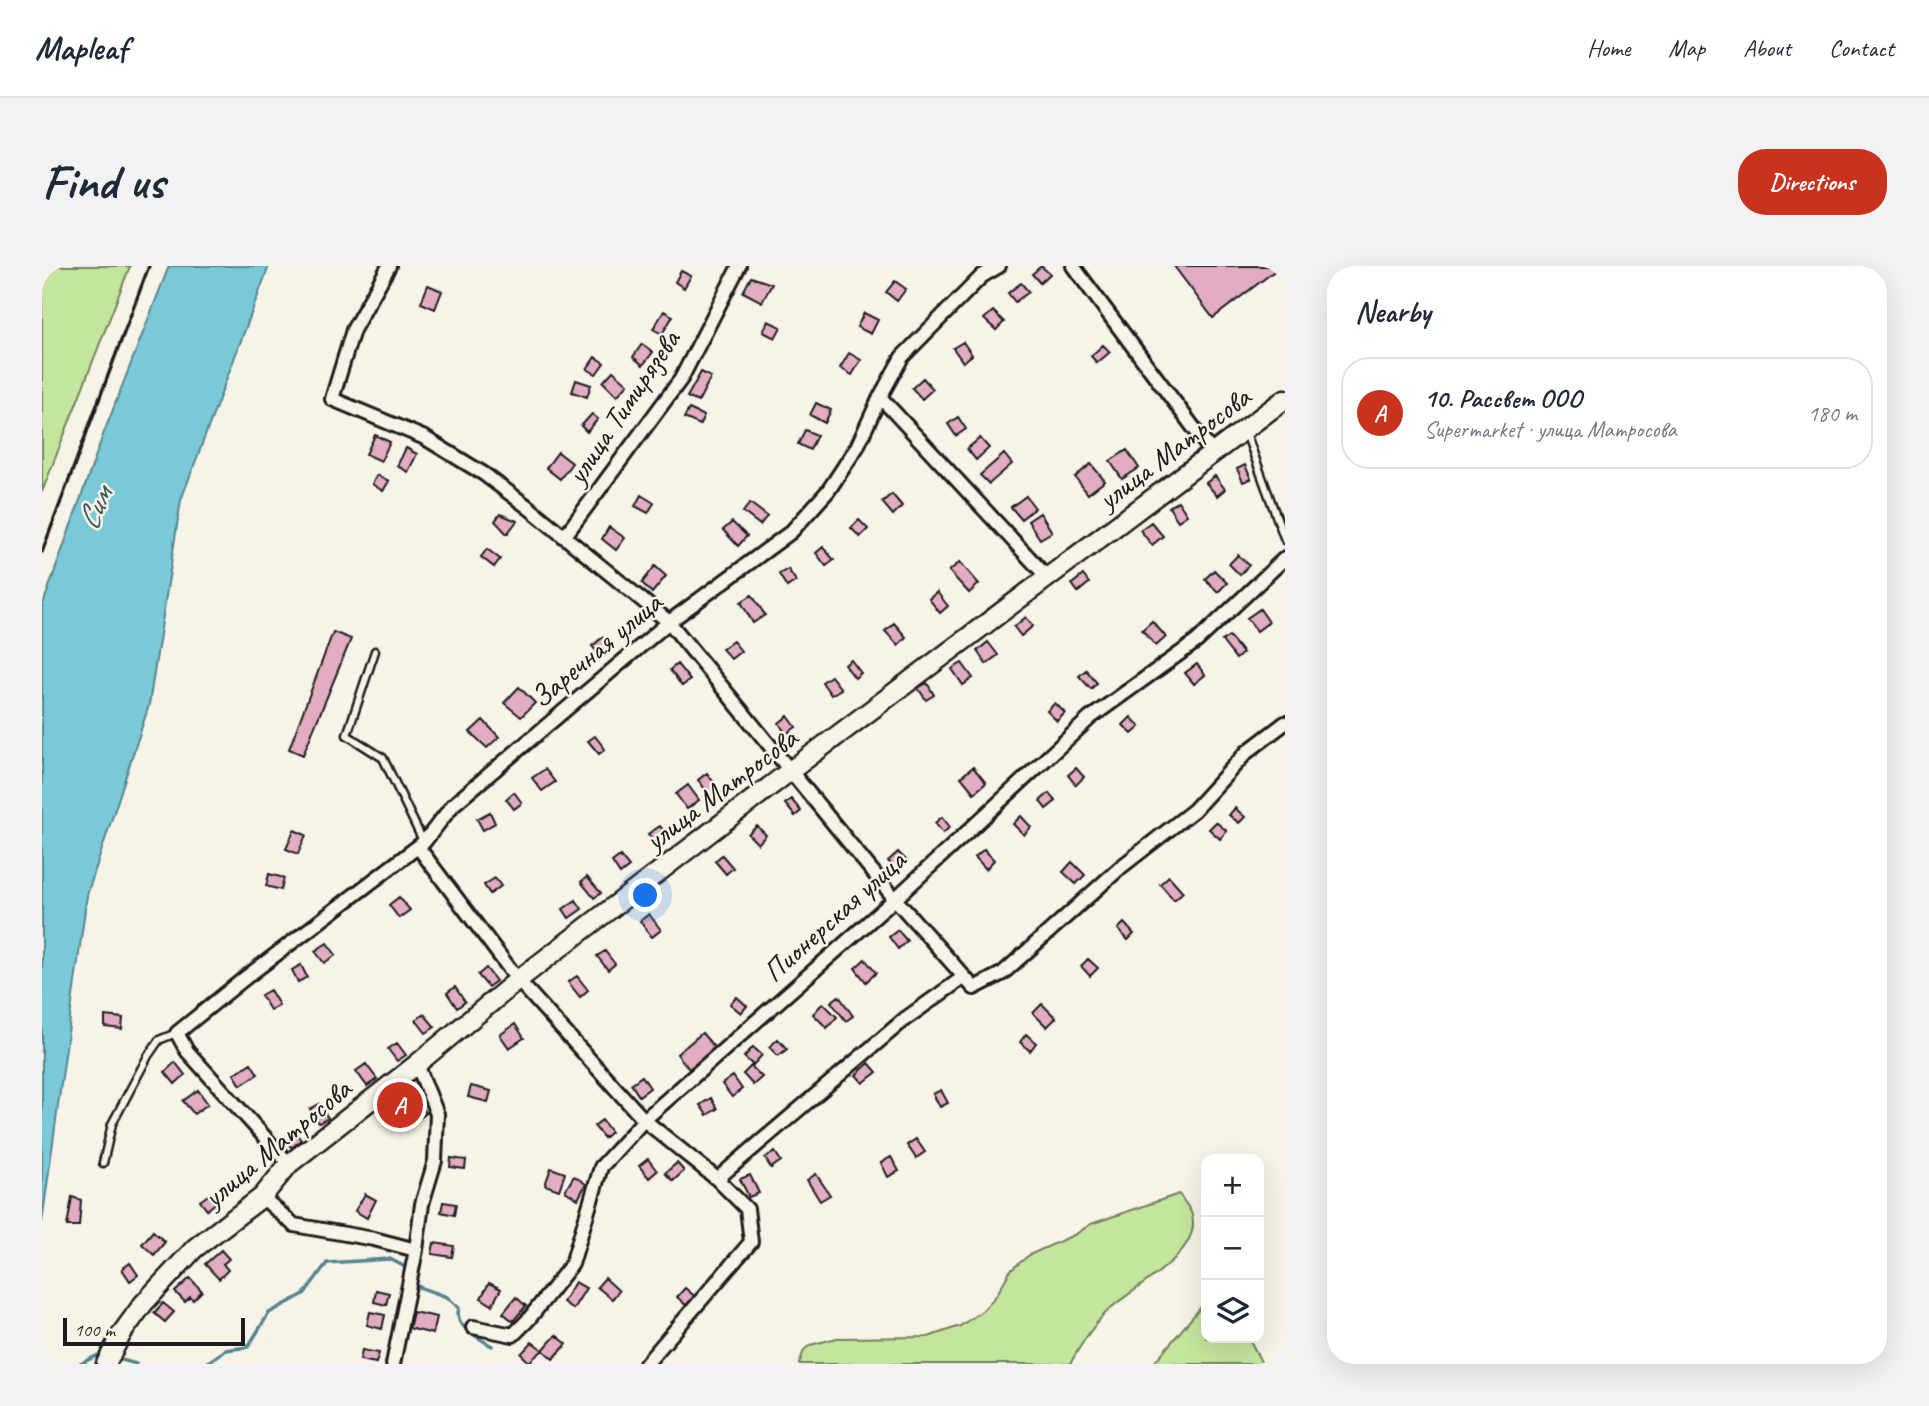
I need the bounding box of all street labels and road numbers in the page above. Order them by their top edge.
street label: улица Тимирязева [556,321,689,493]
street label: улица Матросова [1088,377,1260,519]
street label: Заречная улица [522,583,671,716]
street label: улица Матросова [635,718,807,860]
street label: Пионерская улица [755,841,915,990]
street label: улица Матросова [194,1069,360,1217]

